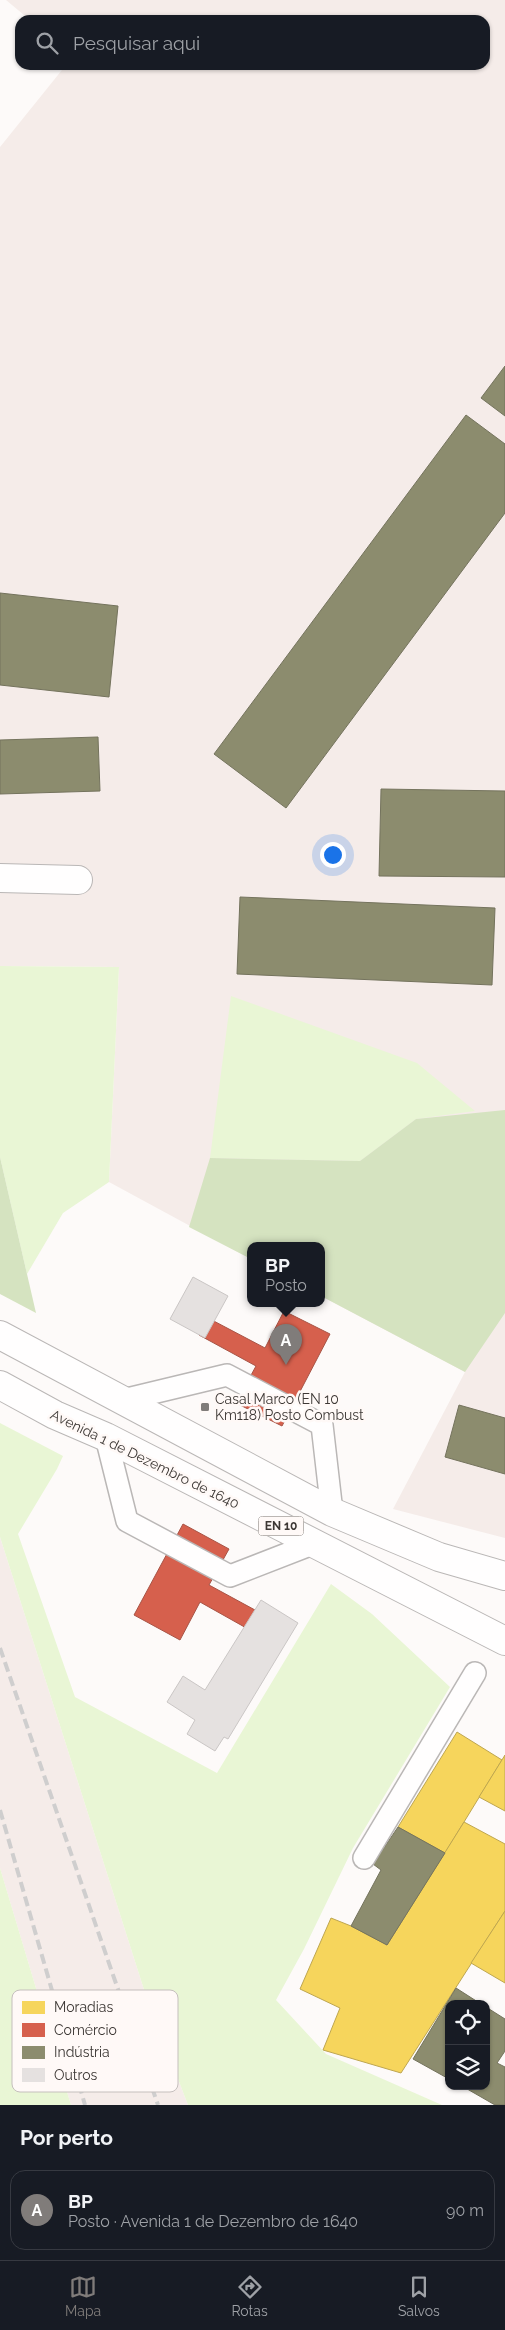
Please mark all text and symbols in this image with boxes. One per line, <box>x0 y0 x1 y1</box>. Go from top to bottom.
search box <box>15 15 490 70</box>
icon: search <box>33 29 61 57</box>
text: Pesquisar aqui <box>73 32 200 54</box>
your location <box>320 842 346 868</box>
popup <box>247 1242 325 1307</box>
text: BP <box>265 1254 290 1276</box>
text: Posto <box>265 1276 307 1295</box>
pin: A <box>270 1324 302 1365</box>
place label: Casal Marco (EN 10 Km118) Posto Combust <box>215 1391 364 1423</box>
marker: Casal Marco (EN 10 Km118) Posto Combust <box>199 1401 211 1413</box>
street label: Avenida 1 de Dezembro de 1640 <box>48 1406 242 1512</box>
road number: EN 10 <box>258 1516 304 1535</box>
legend <box>12 1990 178 2092</box>
text: Moradias <box>54 1999 113 2015</box>
map controls <box>445 2000 490 2090</box>
button: locate <box>445 2000 490 2045</box>
text: Comércio <box>54 2022 117 2038</box>
text: Indústria <box>54 2044 110 2060</box>
button: layers <box>445 2045 490 2090</box>
text: Outros <box>54 2067 98 2083</box>
text: Por perto <box>20 2125 113 2150</box>
text: BP <box>68 2190 93 2212</box>
text: A <box>32 2201 42 2220</box>
text: 90 m <box>446 2201 484 2220</box>
text: Posto · Avenida 1 de Dezembro de 1640 <box>68 2212 358 2231</box>
tab: Mapa <box>65 2273 101 2319</box>
tab: Rotas <box>231 2273 268 2319</box>
tab: Salvos <box>398 2273 440 2319</box>

